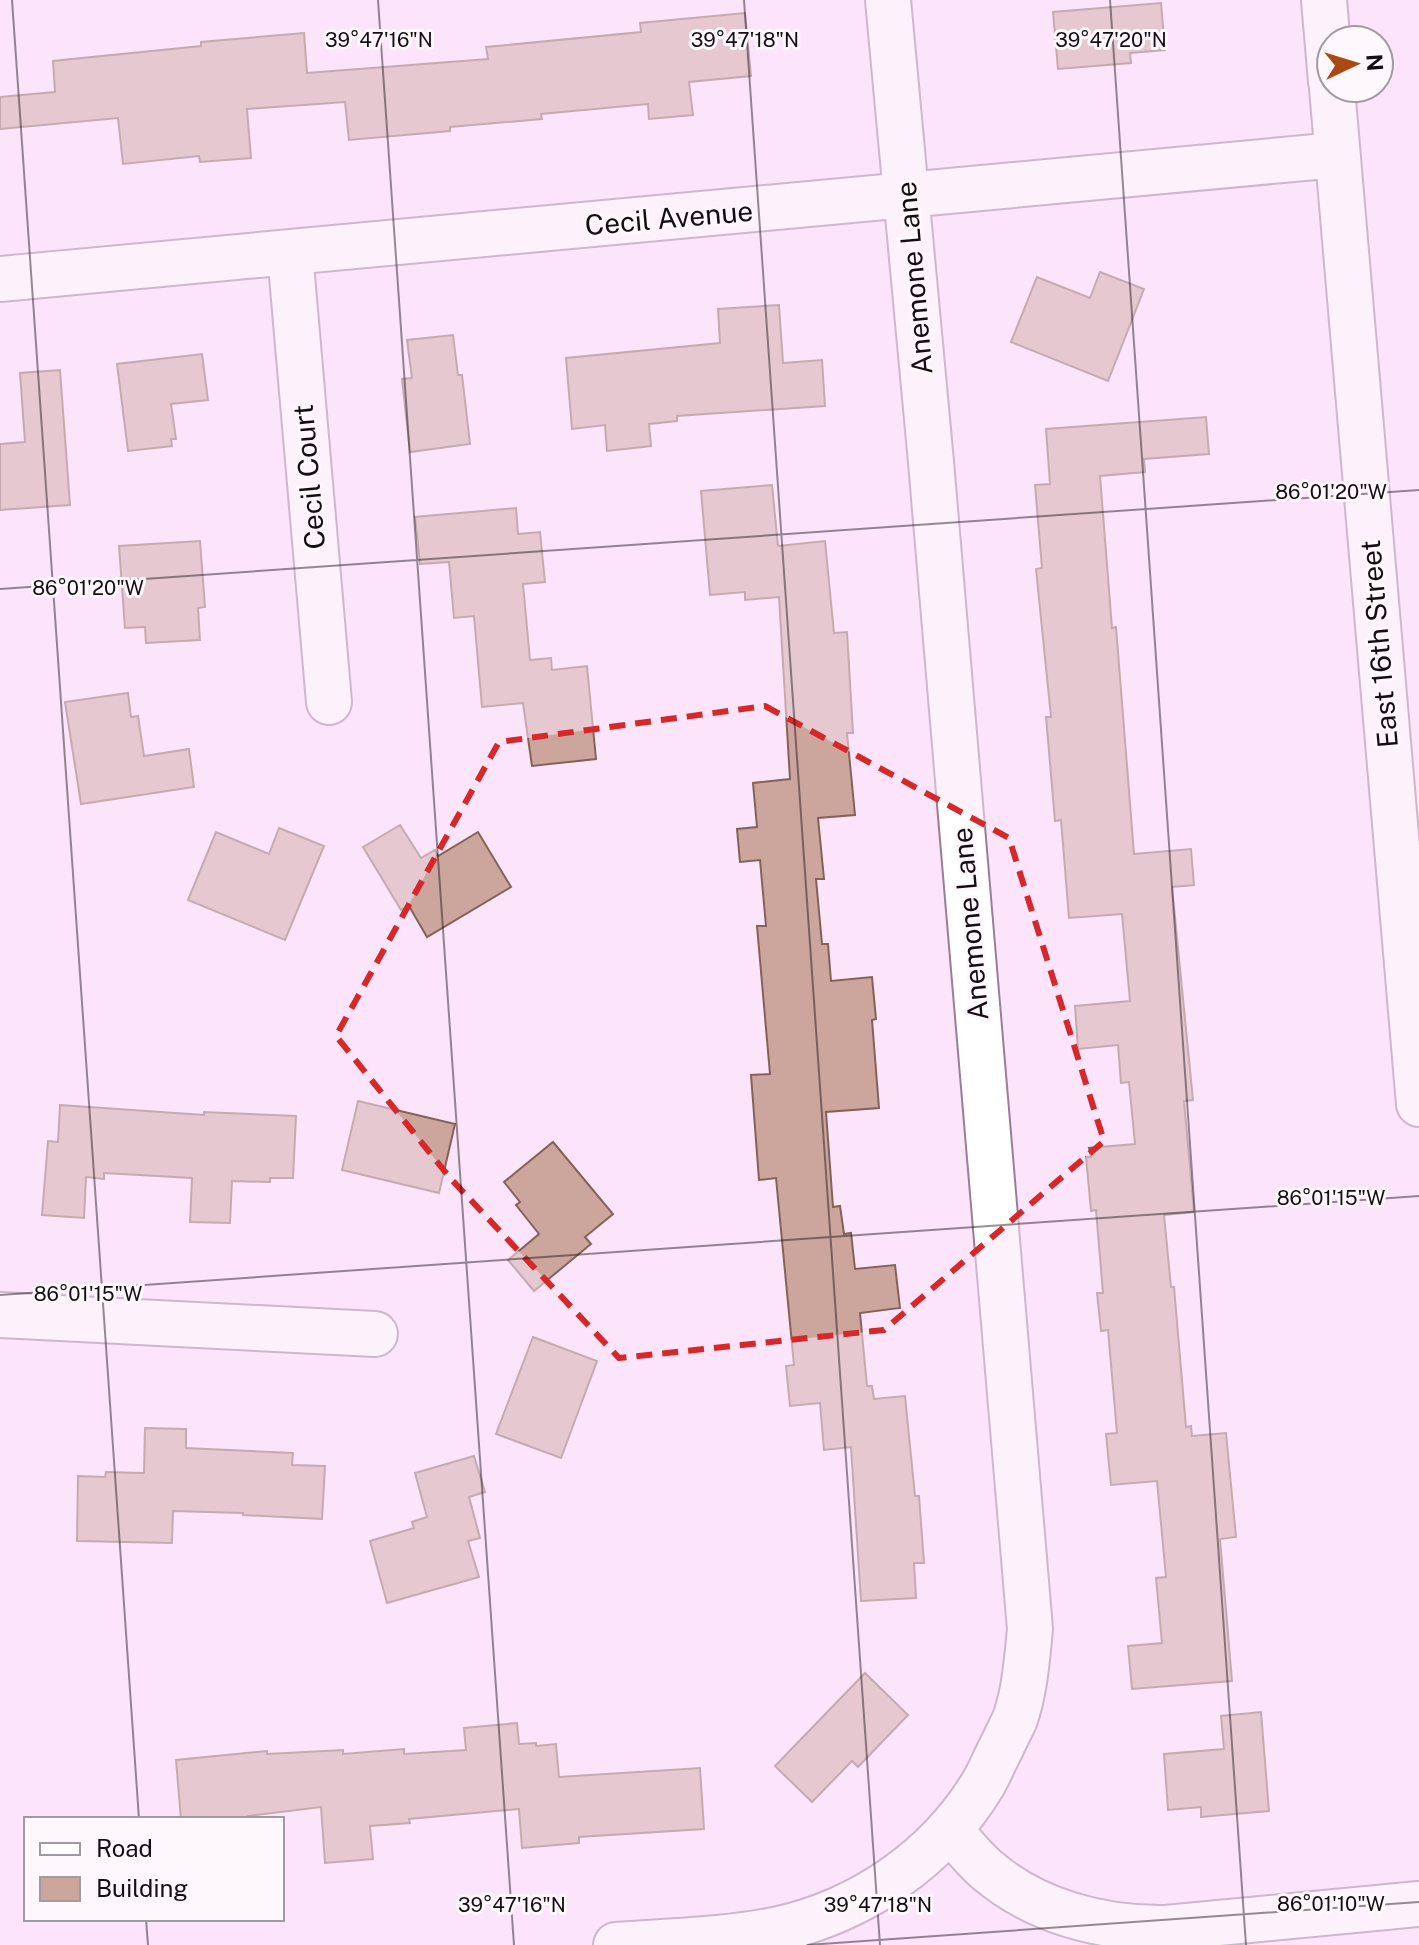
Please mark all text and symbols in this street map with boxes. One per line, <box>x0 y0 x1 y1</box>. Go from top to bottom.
north arrow <box>1315 24 1395 104</box>
text: 39°47'16"N <box>325 28 433 52</box>
text: 39°47'18"N <box>691 28 799 52</box>
text: 39°47'20"N <box>1055 28 1167 52</box>
text: N <box>1361 53 1389 72</box>
street label: Anemone Lane <box>889 180 938 376</box>
street label: Cecil Avenue <box>583 194 754 241</box>
street label: Cecil Court <box>286 403 331 551</box>
text: 86°01'20"W <box>1275 480 1387 504</box>
street label: East 16th Street <box>1353 539 1404 749</box>
text: 86°01'20"W <box>32 576 144 600</box>
street label: Anemone Lane <box>945 826 994 1022</box>
text: 86°01'15"W <box>1277 1186 1385 1210</box>
text: 86°01'15"W <box>34 1282 142 1306</box>
legend <box>24 1817 284 1921</box>
text: Road <box>96 1834 153 1862</box>
text: Building <box>96 1874 188 1902</box>
text: 86°01'10"W <box>1277 1892 1385 1916</box>
text: 39°47'16"N <box>458 1893 566 1917</box>
text: 39°47'18"N <box>824 1893 932 1917</box>

